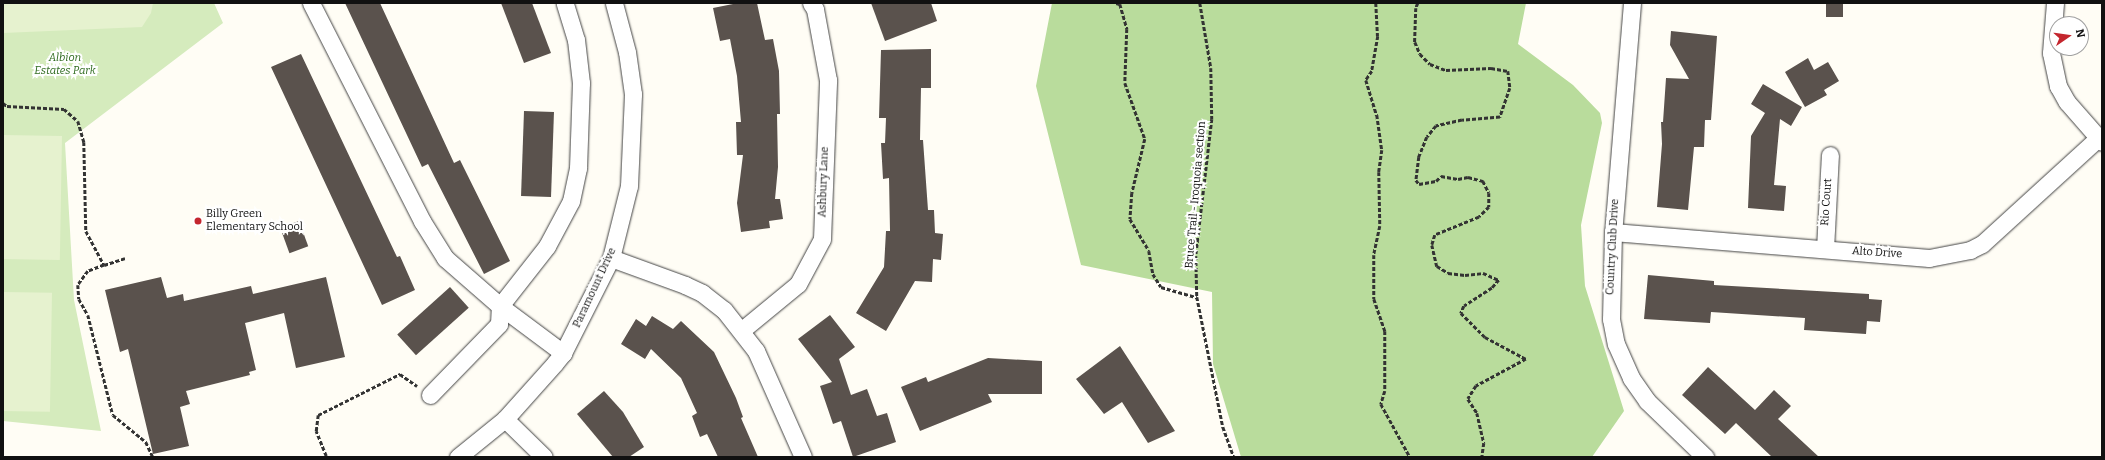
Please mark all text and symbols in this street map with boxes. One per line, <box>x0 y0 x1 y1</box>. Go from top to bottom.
north arrow <box>2049 16 2089 56</box>
text: N <box>2073 28 2087 39</box>
park label: Albion Estates Park <box>34 52 96 78</box>
street label: Bruce Trail - Iroquoia section <box>1183 121 1209 269</box>
street label: Ashbury Lane <box>816 146 832 218</box>
street label: Rio Court <box>1819 178 1835 226</box>
street label: Country Club Drive <box>1604 199 1622 295</box>
place label: Billy Green Elementary School <box>206 208 303 234</box>
marker: Billy Green Elementary School <box>193 216 203 226</box>
street label: Alto Drive <box>1851 245 1903 261</box>
street label: Paramount Drive <box>571 246 619 330</box>

